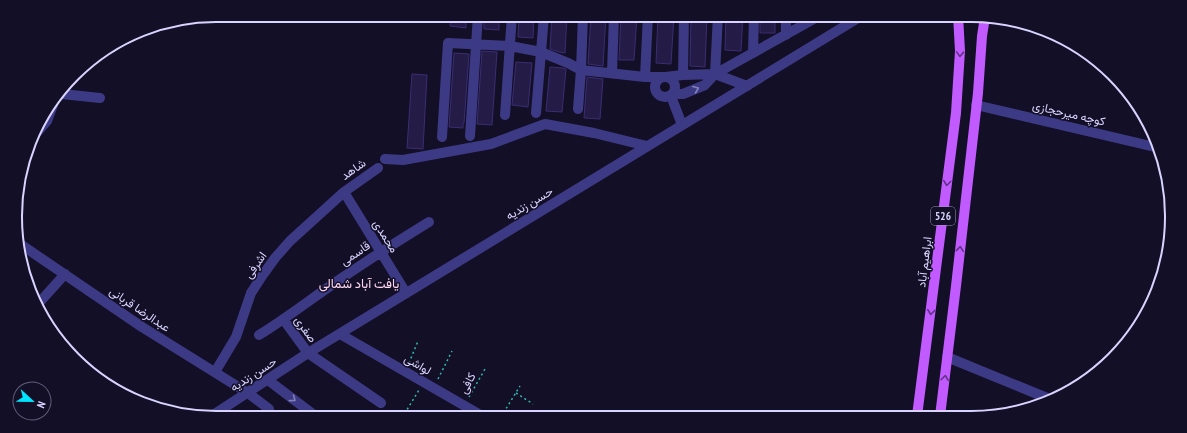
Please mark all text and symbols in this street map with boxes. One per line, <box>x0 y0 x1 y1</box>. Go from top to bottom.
one-way arrow <box>955 51 964 57</box>
one-way arrow <box>693 85 700 93</box>
street label: کوچه میرحجازی <box>1031 97 1107 130</box>
street label: شاهد <box>338 155 368 183</box>
one-way arrow <box>943 180 952 186</box>
street label: حسن زندیه <box>503 183 556 224</box>
road number: 526 <box>931 207 955 225</box>
street label: محمدی <box>369 217 402 256</box>
street label: ابراهیم آباد <box>913 236 936 288</box>
street label: قاسمی <box>337 238 373 269</box>
one-way arrow <box>955 246 964 252</box>
street label: اشرفی <box>240 249 270 282</box>
district label: یافت آباد شمالی <box>319 275 399 292</box>
street label: عبدالرضا قربانی <box>106 283 173 336</box>
one-way arrow <box>926 309 935 315</box>
street label: صفری <box>291 313 320 346</box>
street label: لواشی <box>401 350 434 379</box>
street label: حسن زندیه <box>227 353 280 395</box>
street label: کافی <box>455 370 480 397</box>
one-way arrow <box>940 375 949 381</box>
north arrow <box>12 381 52 421</box>
one-way arrow <box>289 394 296 402</box>
text: N <box>34 399 49 410</box>

